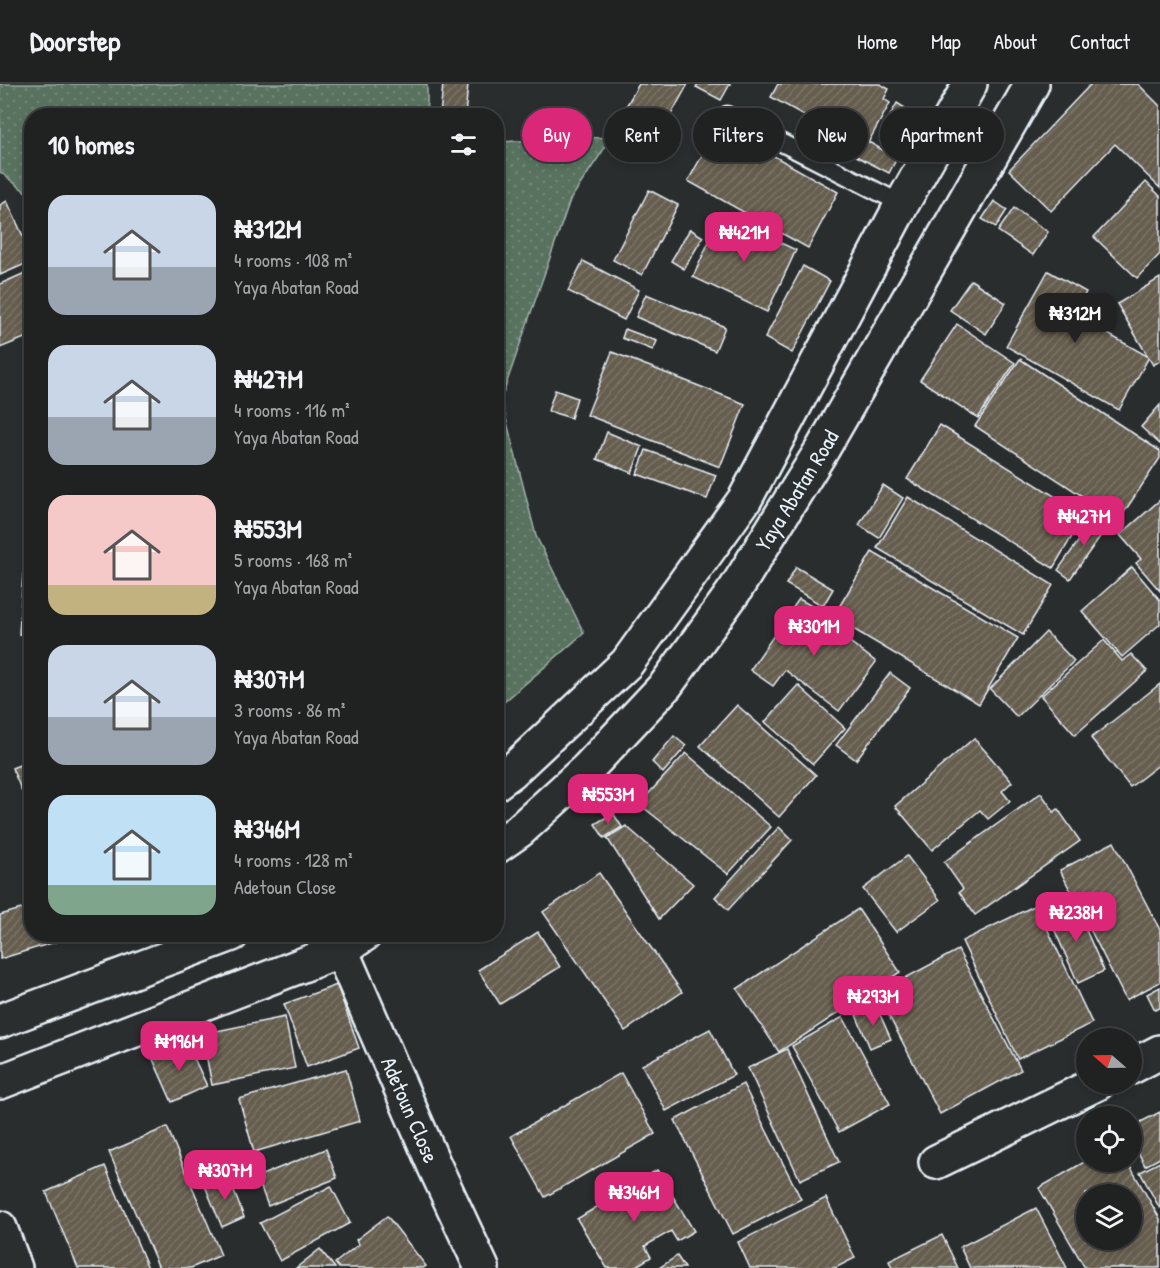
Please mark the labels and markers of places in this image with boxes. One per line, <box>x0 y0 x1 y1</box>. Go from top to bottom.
pin: ₦421M <box>702 212 786 263</box>
pin: ₦312M <box>1033 293 1117 344</box>
pin: ₦427M <box>1042 496 1126 547</box>
pin: ₦301M <box>772 606 856 657</box>
pin: ₦553M <box>566 774 650 825</box>
pin: ₦238M <box>1034 892 1118 943</box>
pin: ₦293M <box>831 976 915 1027</box>
pin: ₦196M <box>137 1021 221 1072</box>
pin: ₦307M <box>183 1150 267 1201</box>
pin: ₦346M <box>592 1172 676 1223</box>

